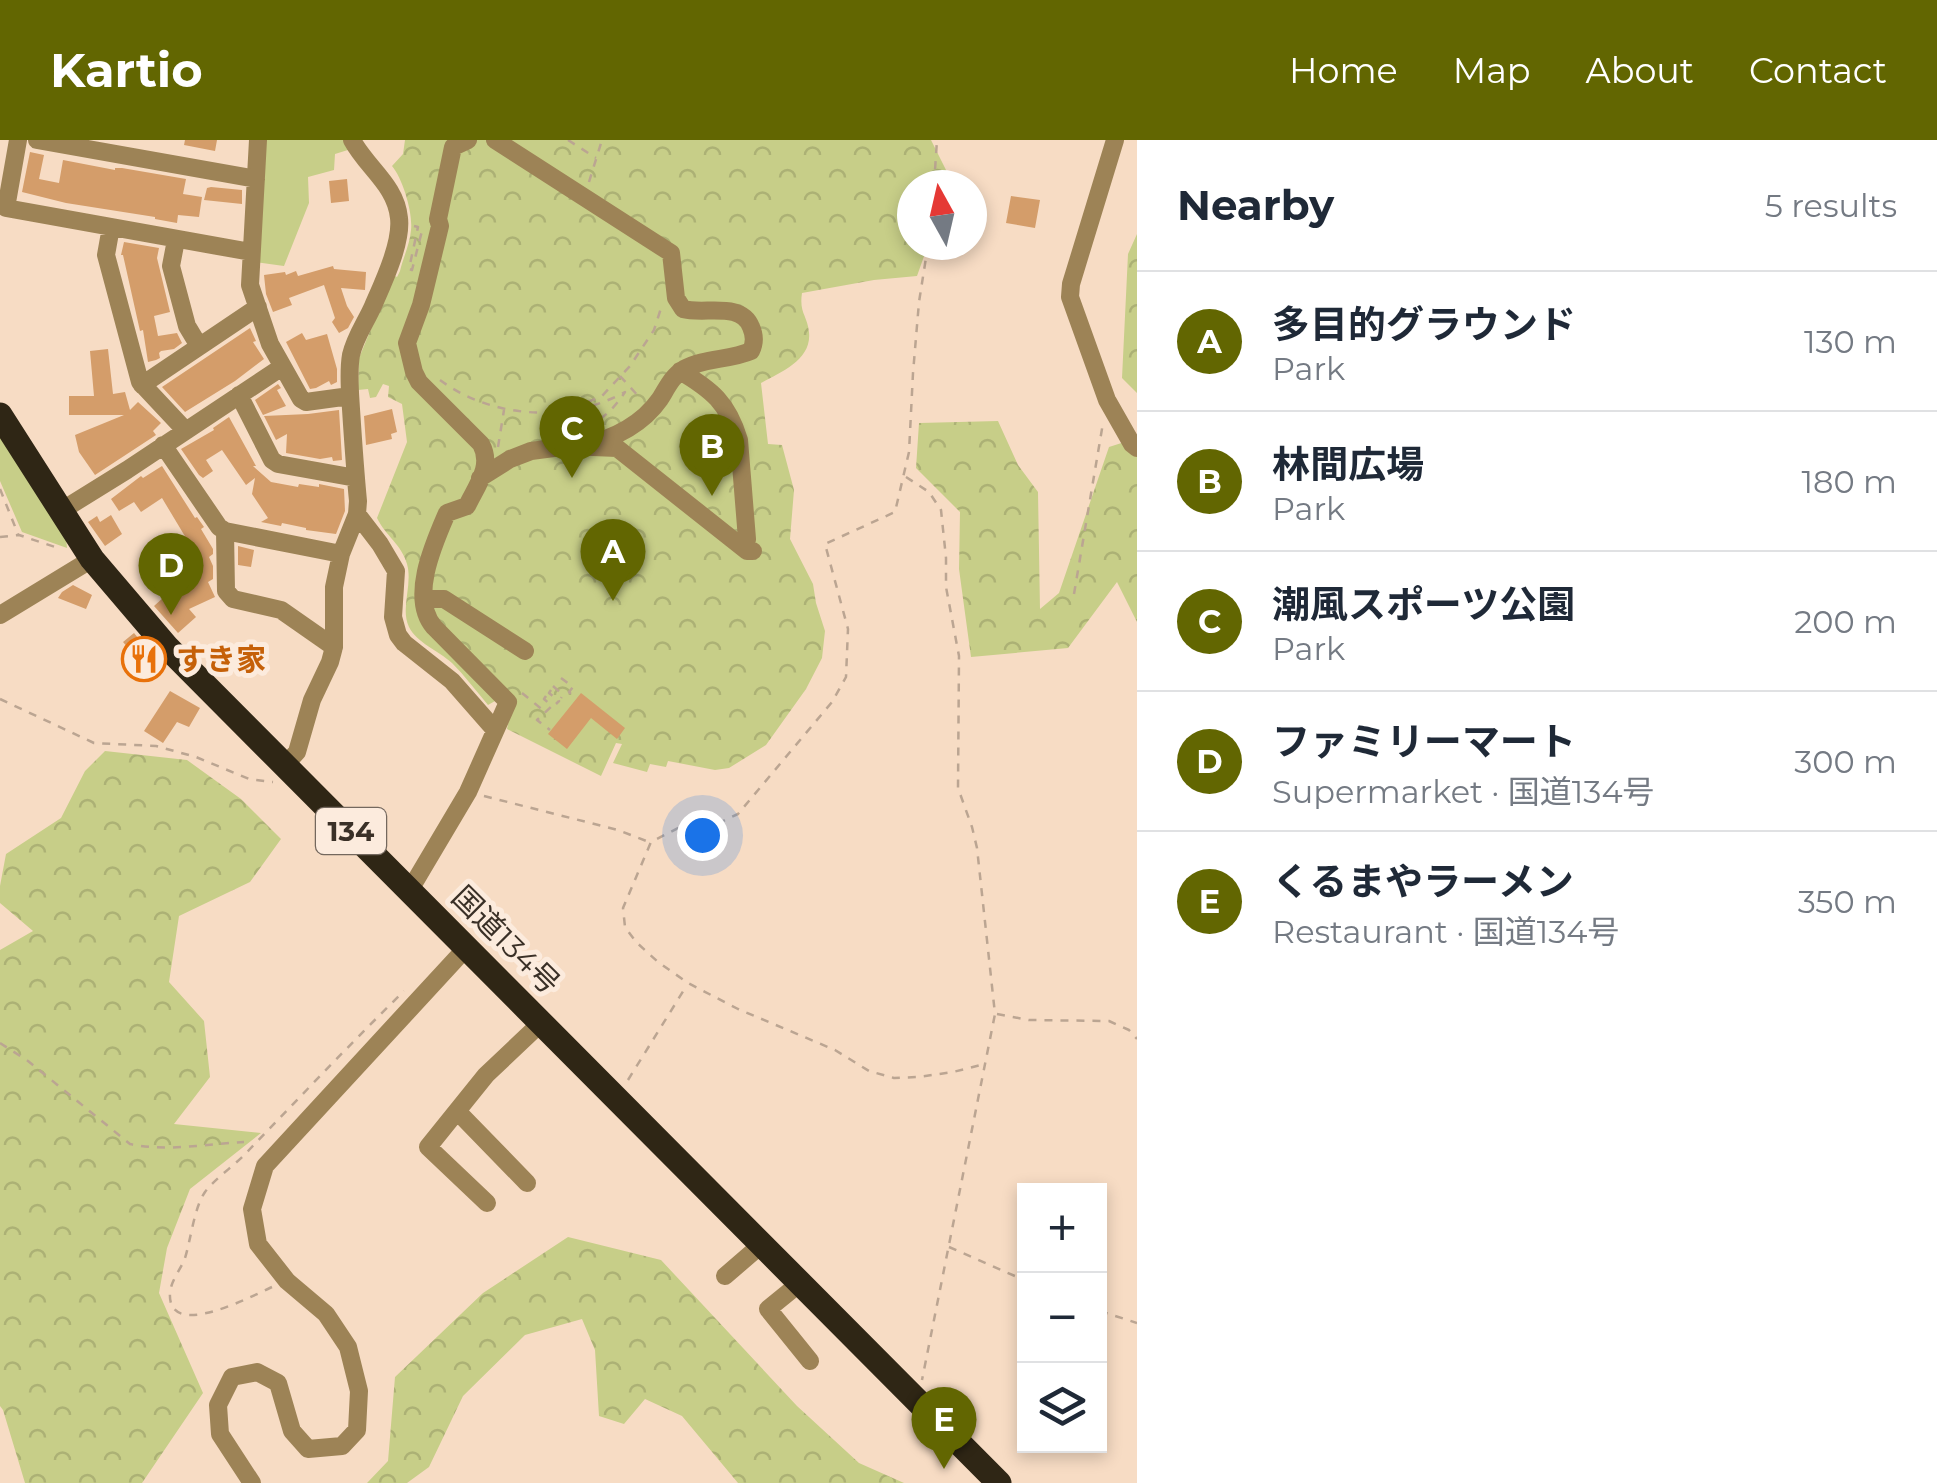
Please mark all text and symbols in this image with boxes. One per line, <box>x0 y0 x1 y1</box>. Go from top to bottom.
text: Kartio <box>50 41 203 99</box>
text: Home <box>1289 49 1398 92</box>
text: Map <box>1453 49 1531 92</box>
text: About <box>1586 49 1694 92</box>
text: Contact <box>1749 49 1887 92</box>
north arrow <box>897 170 987 260</box>
text: Nearby <box>1177 179 1334 231</box>
text: 5 results <box>1765 186 1897 225</box>
text: 多目的グラウンド <box>1272 301 1576 348</box>
text: A <box>1197 322 1222 361</box>
text: 130 m <box>1804 322 1897 361</box>
text: Park <box>1272 349 1345 388</box>
pin: C <box>540 395 604 478</box>
pin: B <box>680 414 744 496</box>
text: 林間広場 <box>1272 441 1424 488</box>
text: B <box>1197 462 1222 501</box>
text: 180 m <box>1802 462 1897 501</box>
text: Park <box>1272 489 1345 528</box>
pin: A <box>580 518 646 601</box>
pin: D <box>138 532 204 615</box>
text: 潮風スポーツ公園 <box>1272 581 1575 628</box>
text: C <box>1198 602 1221 641</box>
text: 200 m <box>1794 602 1897 641</box>
text: Park <box>1272 629 1345 668</box>
restaurant icon: すき家 <box>121 636 167 682</box>
place label: すき家 <box>176 641 266 678</box>
text: ファミリーマート <box>1272 718 1576 765</box>
text: D <box>1196 742 1223 781</box>
text: 300 m <box>1794 742 1897 781</box>
text: Supermarket · 国道134号 <box>1272 772 1655 811</box>
road number: 134 <box>316 808 386 854</box>
your location <box>677 810 728 861</box>
text: くるまやラーメン <box>1272 858 1574 905</box>
street label: 国道134号 <box>444 878 568 1002</box>
text: E <box>1199 882 1220 921</box>
text: 350 m <box>1798 882 1897 921</box>
text: Restaurant · 国道134号 <box>1272 912 1619 951</box>
map controls <box>1017 1183 1107 1453</box>
button: + <box>1017 1183 1107 1273</box>
button: − <box>1017 1273 1107 1363</box>
button: layers <box>1017 1363 1107 1453</box>
pin: E <box>912 1386 976 1469</box>

